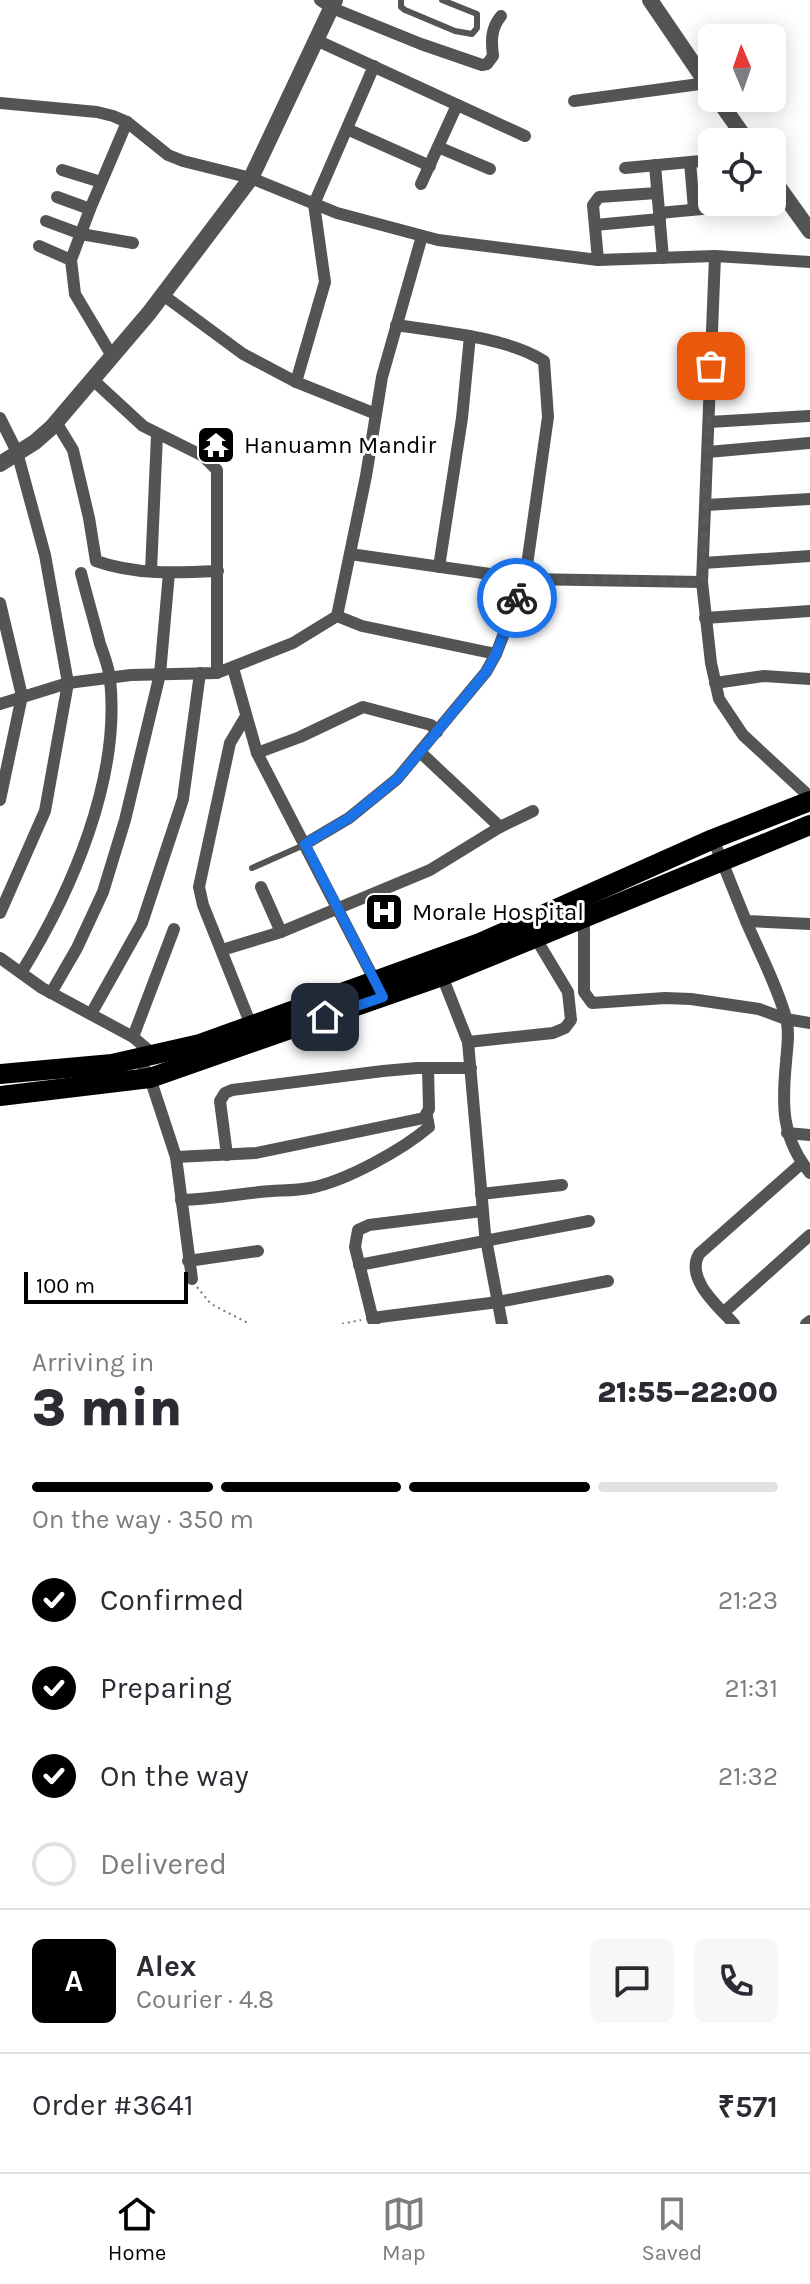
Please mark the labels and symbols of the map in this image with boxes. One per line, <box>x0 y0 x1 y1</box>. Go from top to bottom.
north arrow <box>698 24 786 112</box>
pin <box>677 332 745 400</box>
temple icon: Hanuamn Mandir <box>195 424 237 466</box>
place label: Hanuamn Mandir <box>244 431 437 459</box>
courier <box>477 558 557 638</box>
hospital icon: Morale Hospital <box>363 891 405 933</box>
place label: Morale Hospital <box>412 898 584 926</box>
pin <box>291 983 359 1051</box>
scale bar <box>24 1268 188 1304</box>

